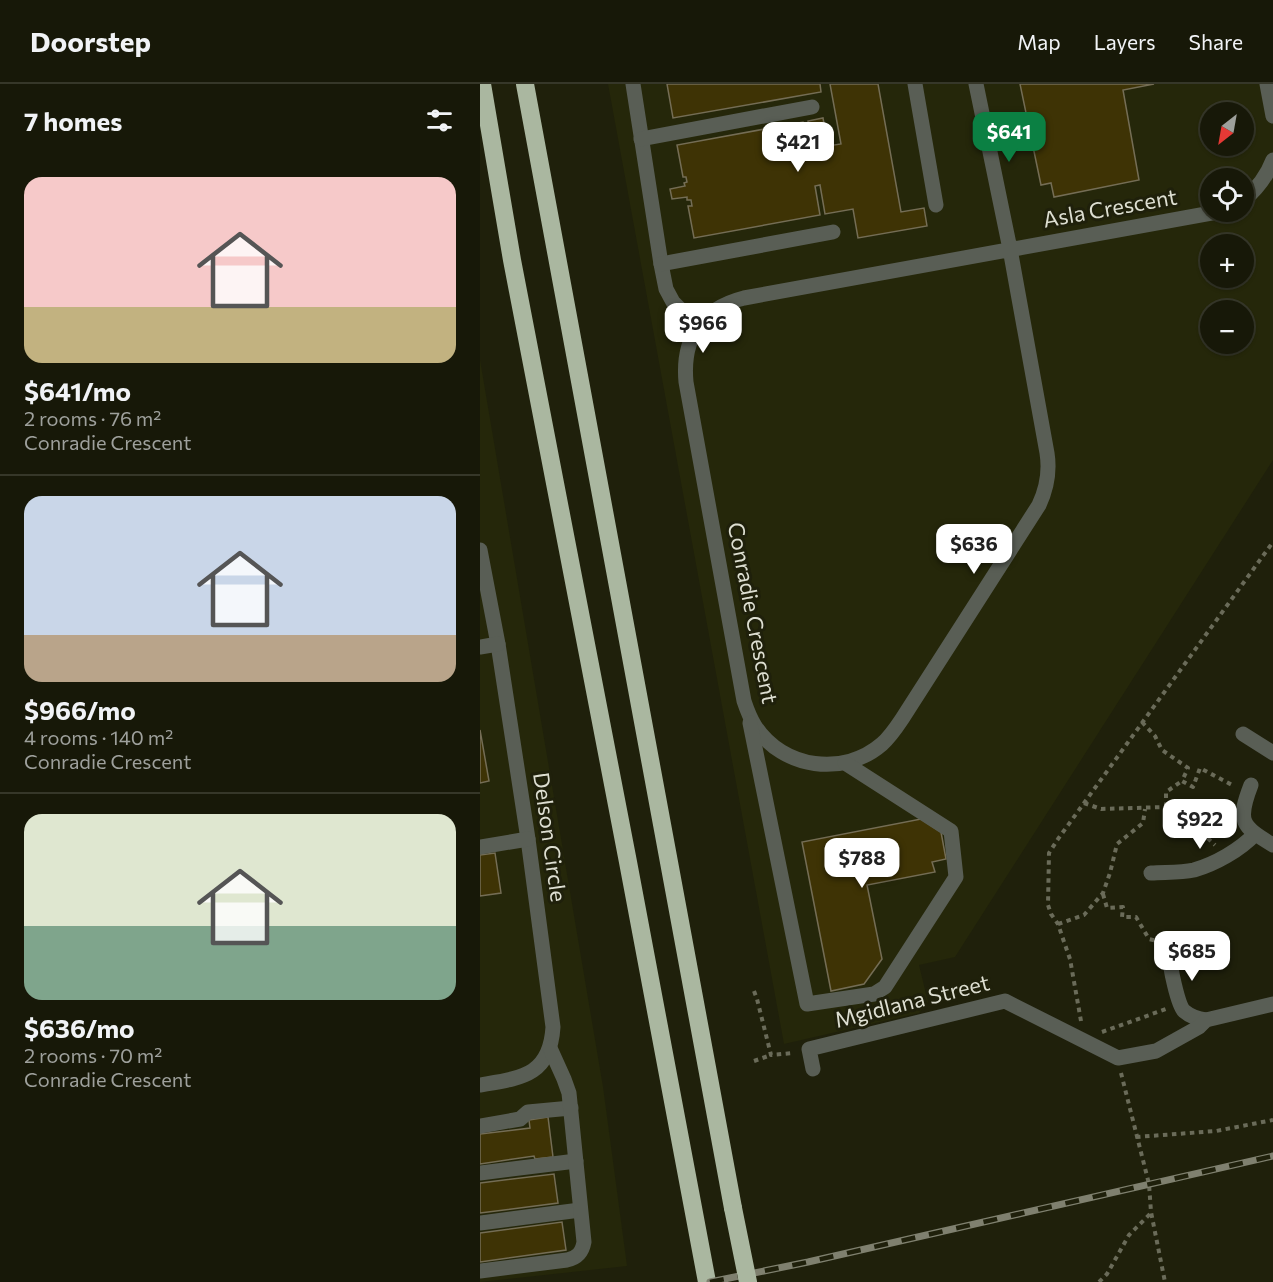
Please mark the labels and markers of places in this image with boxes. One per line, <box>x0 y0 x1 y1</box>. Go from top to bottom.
pin: $641 <box>973 112 1045 163</box>
pin: $421 <box>762 122 834 173</box>
pin: $966 <box>667 303 739 354</box>
pin: $636 <box>938 524 1010 575</box>
pin: $922 <box>1164 799 1236 850</box>
pin: $788 <box>826 838 898 889</box>
pin: $685 <box>1156 931 1228 982</box>

